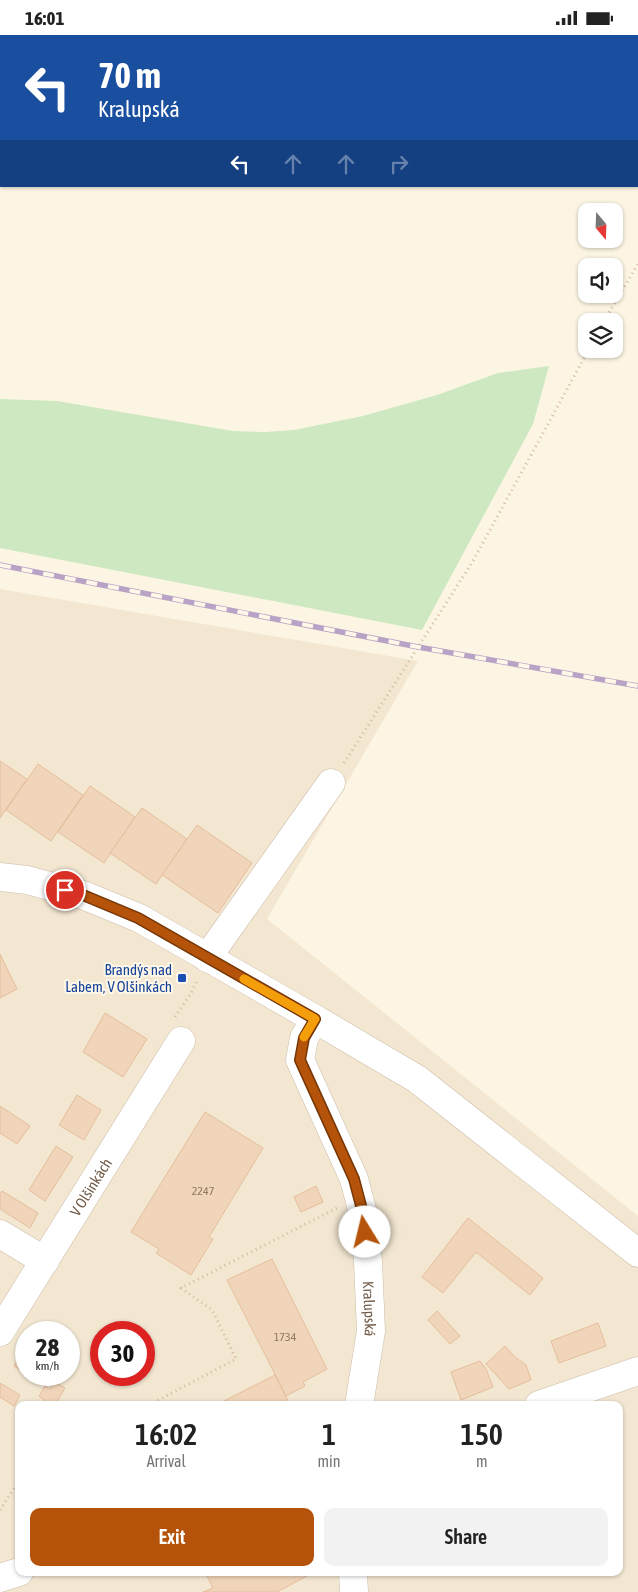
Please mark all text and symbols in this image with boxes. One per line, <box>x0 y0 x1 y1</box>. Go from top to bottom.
text: 16:01 <box>25 7 64 29</box>
icon: left <box>15 55 80 120</box>
text: 70 m <box>98 55 161 95</box>
text: Kralupská <box>98 96 180 122</box>
icon: left <box>226 150 254 178</box>
icon: ahead <box>279 150 307 178</box>
icon: ahead <box>332 150 360 178</box>
icon: right <box>385 150 413 178</box>
north arrow <box>578 203 622 247</box>
map controls <box>578 203 623 358</box>
button: sound <box>578 258 623 303</box>
button: layers <box>578 313 623 358</box>
pin <box>44 869 86 911</box>
icon: arrive <box>51 876 79 904</box>
place label: Brandýs nad Labem, V Olšinkách <box>65 961 172 995</box>
marker: Brandýs nad Labem, V Olšinkách <box>176 972 188 984</box>
street label: V Olšinkách <box>66 1155 115 1219</box>
house number: 2247 <box>192 1184 215 1198</box>
position arrow <box>338 1205 390 1257</box>
street label: Kralupská <box>360 1281 380 1338</box>
speed limit sign: 30 <box>90 1321 155 1386</box>
house number: 1734 <box>274 1330 297 1344</box>
text: 28 <box>36 1333 59 1361</box>
text: km/h <box>36 1359 59 1373</box>
text: 16:02 <box>135 1417 197 1451</box>
text: 1 <box>322 1417 336 1451</box>
text: 150 <box>461 1417 503 1451</box>
text: Arrival <box>147 1452 186 1470</box>
text: min <box>318 1452 341 1470</box>
text: m <box>476 1452 488 1470</box>
button: Exit <box>30 1508 314 1566</box>
button: Share <box>324 1508 608 1566</box>

